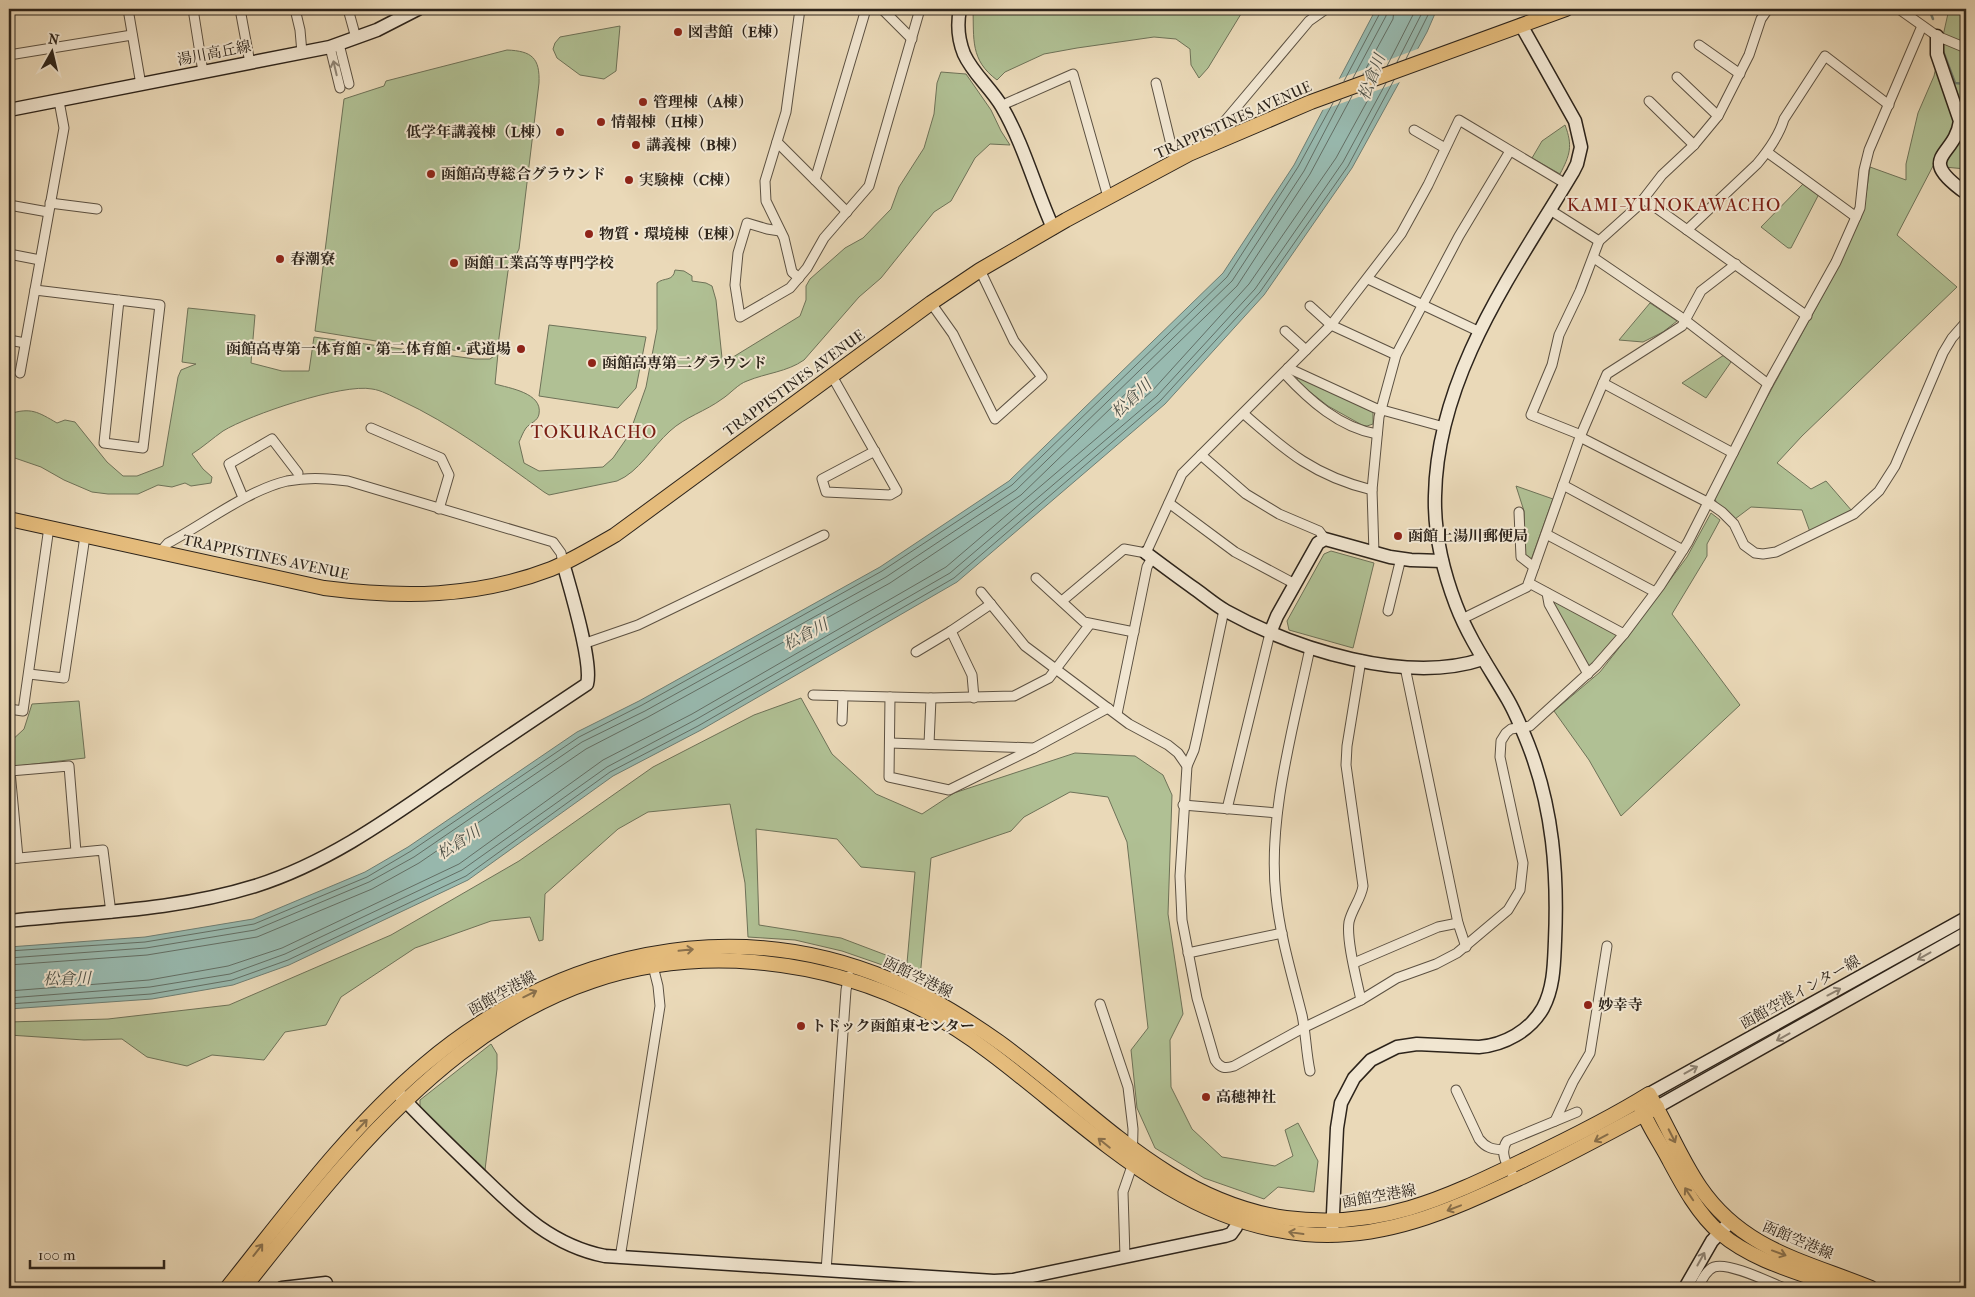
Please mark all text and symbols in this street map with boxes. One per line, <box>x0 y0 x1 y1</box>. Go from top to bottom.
place label: 図書館（E棟） <box>688 23 787 41</box>
marker: 図書館（E棟） <box>672 26 684 38</box>
north arrow <box>28 28 78 78</box>
text: N <box>47 30 61 49</box>
street label: 湯川高丘線 <box>175 37 253 69</box>
water label: 松倉川 <box>1354 50 1390 103</box>
one-way arrow <box>330 60 339 76</box>
street label: TRAPPISTINES AVENUE <box>1152 77 1314 163</box>
place label: 管理棟（A棟） <box>653 93 753 111</box>
marker: 管理棟（A棟） <box>637 96 649 108</box>
place label: 情報棟（H棟） <box>611 113 713 131</box>
marker: 情報棟（H棟） <box>595 116 607 128</box>
place label: 低学年講義棟（L棟） <box>406 123 550 141</box>
marker: 低学年講義棟（L棟） <box>554 126 566 138</box>
place label: 講義棟（B棟） <box>646 136 746 154</box>
marker: 講義棟（B棟） <box>630 139 642 151</box>
place label: 函館高専総合グラウンド <box>441 165 606 183</box>
marker: 函館高専総合グラウンド <box>425 168 437 180</box>
place label: 実験棟（C棟） <box>639 171 739 189</box>
marker: 実験棟（C棟） <box>623 174 635 186</box>
district label: KAMI-YUNOKAWACHO <box>1567 195 1781 216</box>
place label: 物質・環境棟（E棟） <box>599 225 743 243</box>
marker: 物質・環境棟（E棟） <box>583 228 595 240</box>
place label: 春潮寮 <box>290 250 335 268</box>
marker: 春潮寮 <box>274 253 286 265</box>
place label: 函館工業高等専門学校 <box>464 254 614 272</box>
marker: 函館工業高等専門学校 <box>448 257 460 269</box>
street label: TRAPPISTINES AVENUE <box>720 326 868 440</box>
place label: 函館高専第一体育館・第二体育館・武道場 <box>226 340 511 358</box>
marker: 函館高専第一体育館・第二体育館・武道場 <box>515 343 527 355</box>
place label: 函館高専第二グラウンド <box>602 354 767 372</box>
marker: 函館高専第二グラウンド <box>586 357 598 369</box>
water label: 松倉川 <box>1107 374 1157 422</box>
district label: TOKURACHO <box>531 422 657 443</box>
place label: 函館上湯川郵便局 <box>1408 527 1528 545</box>
marker: 函館上湯川郵便局 <box>1392 530 1404 542</box>
street label: TRAPPISTINES AVENUE <box>181 531 351 583</box>
water label: 松倉川 <box>780 614 833 654</box>
water label: 松倉川 <box>433 820 485 863</box>
one-way arrow <box>677 945 693 955</box>
street label: 函館空港線 <box>880 952 956 1002</box>
street label: 函館空港インター線 <box>1737 952 1863 1032</box>
one-way arrow <box>1917 952 1931 962</box>
street label: 函館空港線 <box>465 967 539 1019</box>
water label: 松倉川 <box>43 969 93 988</box>
one-way arrow <box>1826 986 1840 996</box>
one-way arrow <box>523 989 538 999</box>
place label: 妙幸寺 <box>1598 996 1643 1014</box>
marker: 妙幸寺 <box>1582 999 1594 1011</box>
place label: トドック函館東センター <box>811 1017 975 1035</box>
marker: トドック函館東センター <box>795 1020 807 1032</box>
one-way arrow <box>1775 1032 1790 1042</box>
one-way arrow <box>1683 1065 1698 1074</box>
place label: 高穂神社 <box>1216 1088 1276 1106</box>
marker: 高穂神社 <box>1200 1091 1212 1103</box>
one-way arrow <box>356 1119 368 1132</box>
one-way arrow <box>1668 1128 1677 1143</box>
one-way arrow <box>1594 1133 1608 1143</box>
one-way arrow <box>1097 1138 1110 1149</box>
street label: 函館空港線 <box>1340 1181 1418 1211</box>
one-way arrow <box>1684 1188 1694 1202</box>
one-way arrow <box>1447 1204 1463 1213</box>
street label: 函館空港線 <box>1760 1217 1836 1263</box>
one-way arrow <box>1288 1228 1304 1238</box>
scale bar <box>30 1237 164 1269</box>
one-way arrow <box>252 1244 263 1257</box>
text: 100 m <box>38 1246 76 1264</box>
one-way arrow <box>1771 1249 1786 1258</box>
one-way arrow <box>1696 1252 1706 1267</box>

